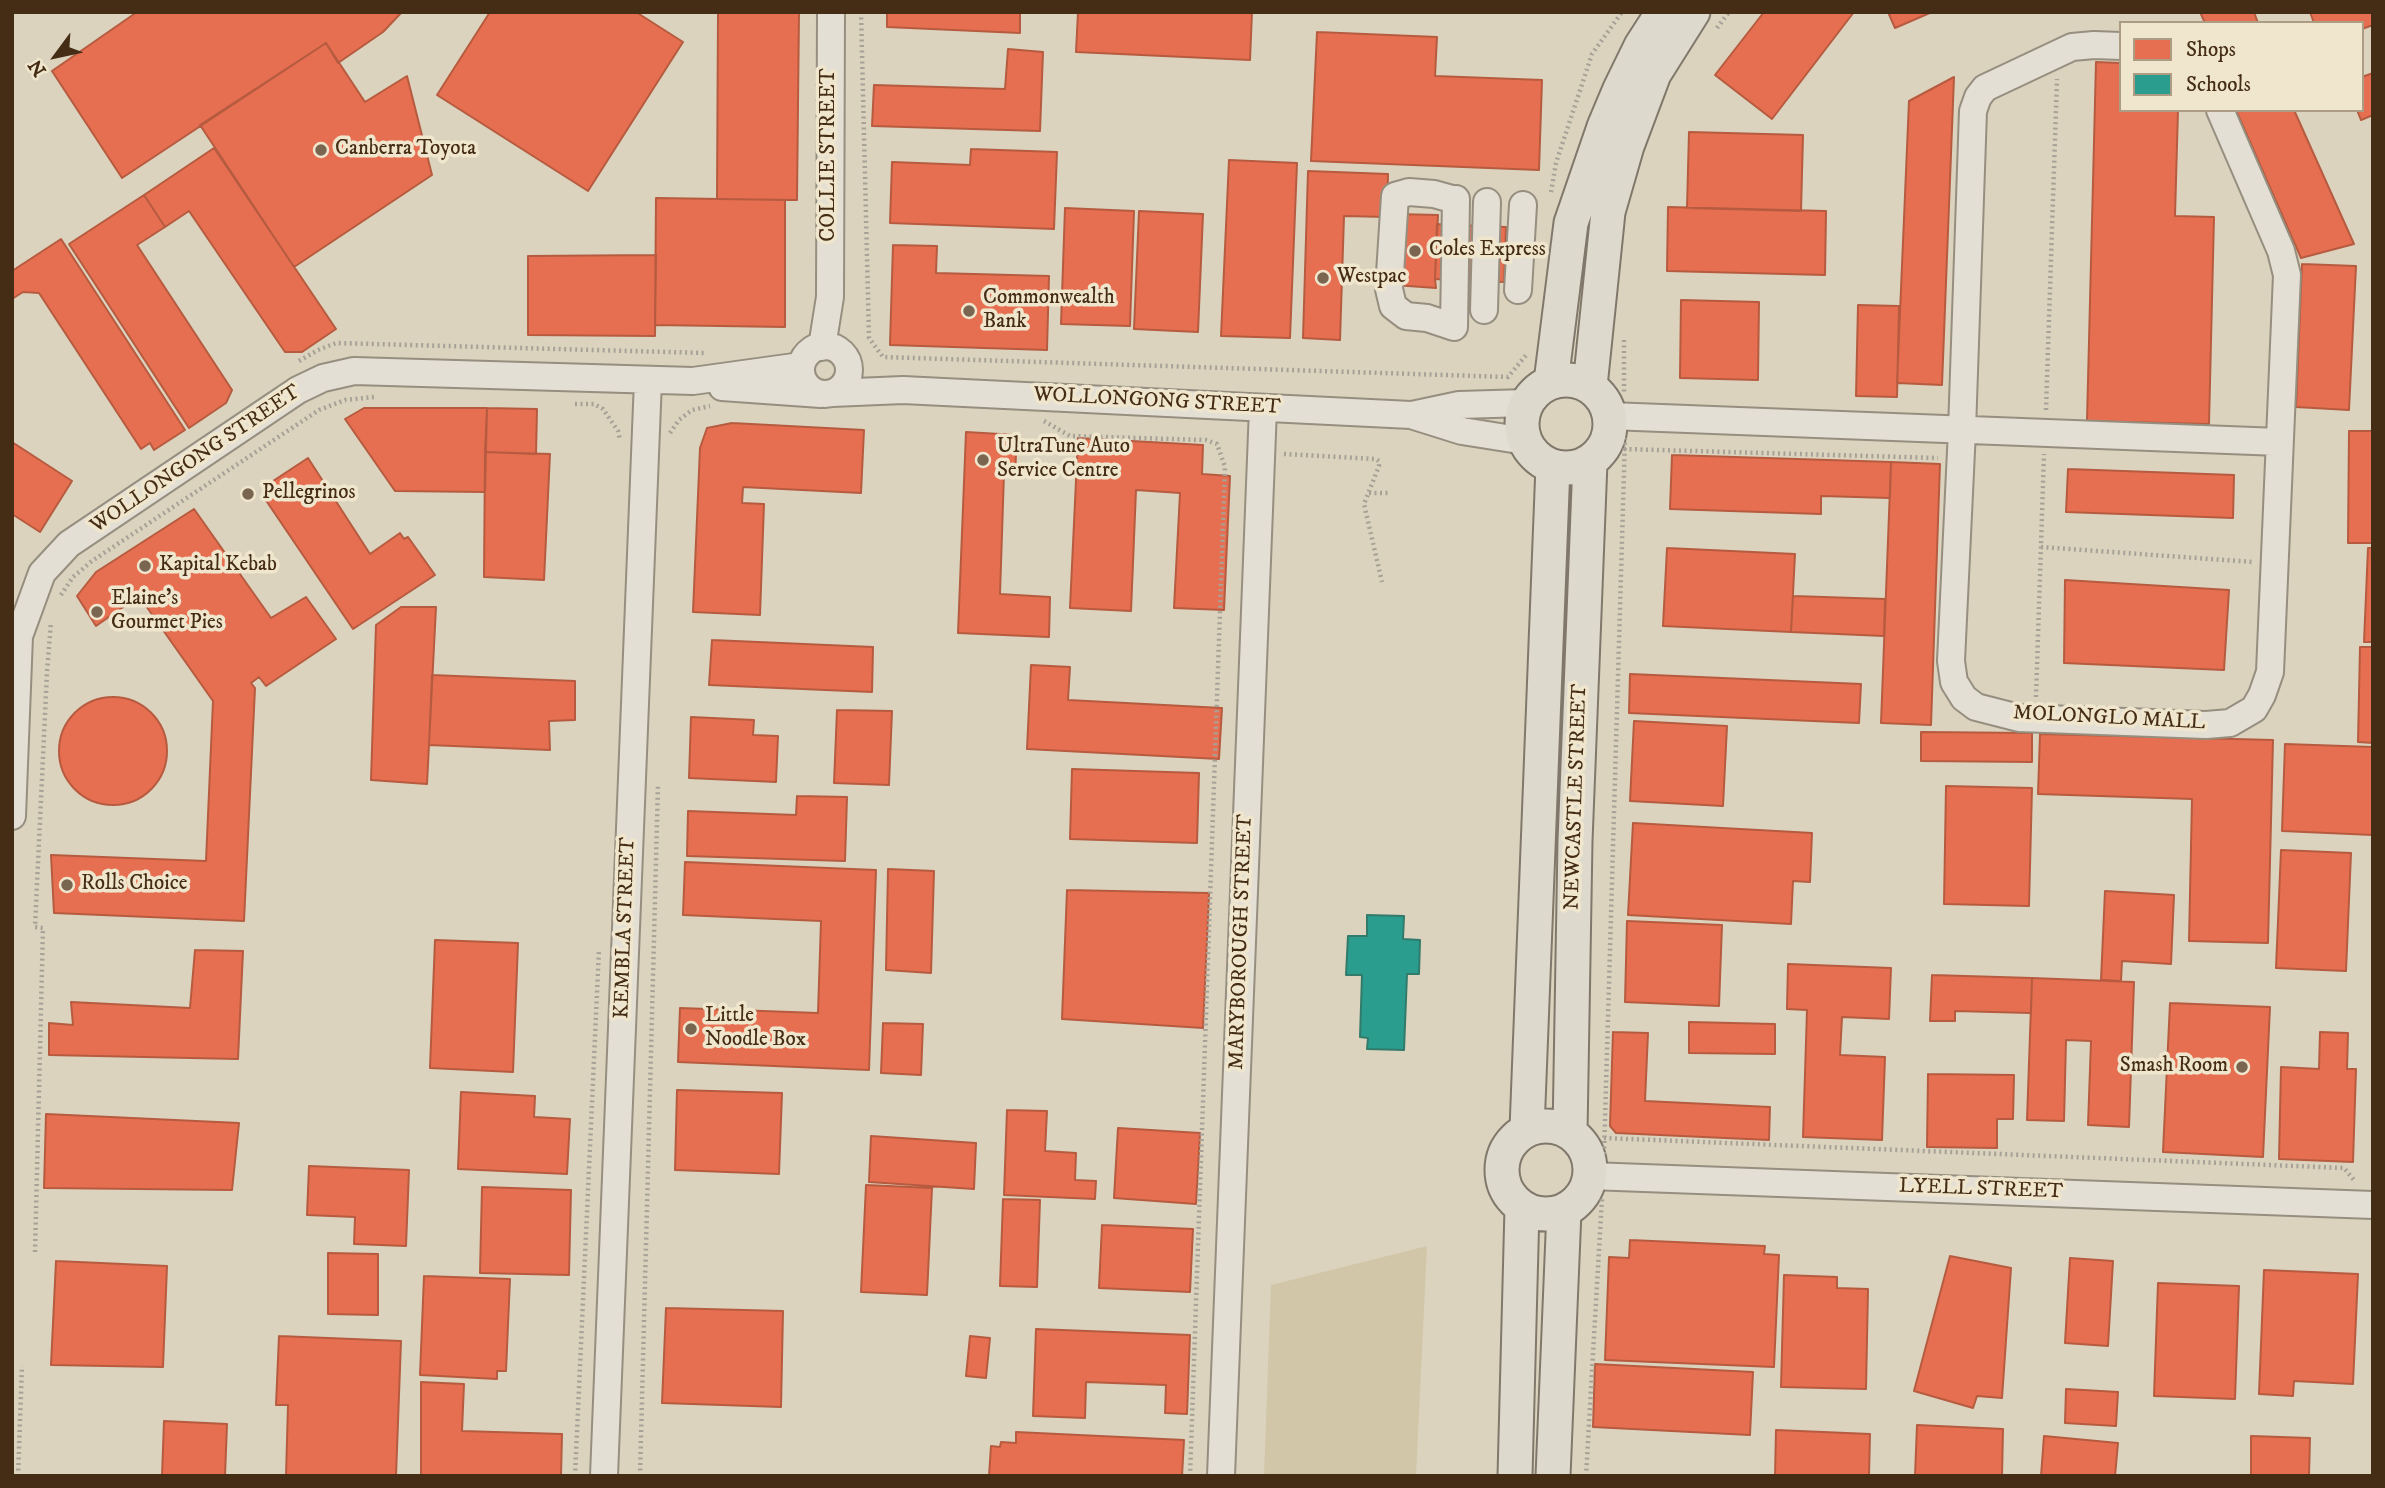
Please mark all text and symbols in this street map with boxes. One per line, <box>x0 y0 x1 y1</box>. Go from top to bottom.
north arrow <box>21 21 91 91</box>
legend <box>2119 21 2364 112</box>
text: Shops <box>2186 37 2236 63</box>
text: N <box>24 55 52 81</box>
street label: COLLIE STREET <box>817 68 843 242</box>
text: Schools <box>2186 72 2251 98</box>
place label: Canberra Toyota <box>335 137 476 163</box>
marker: Canberra Toyota <box>313 142 329 158</box>
place label: Coles Express <box>1429 238 1546 264</box>
marker: Coles Express <box>1407 243 1423 259</box>
place label: Westpac <box>1337 265 1406 291</box>
marker: Westpac <box>1315 270 1331 286</box>
place label: Commonwealth Bank <box>983 286 1115 336</box>
marker: Commonwealth Bank <box>961 303 977 319</box>
street label: WOLLONGONG STREET <box>86 380 306 540</box>
street label: WOLLONGONG STREET <box>1033 383 1281 421</box>
place label: UltraTune Auto Service Centre <box>997 435 1130 485</box>
marker: UltraTune Auto Service Centre <box>975 452 991 468</box>
place label: Pellegrinos <box>262 481 355 507</box>
marker: Pellegrinos <box>240 486 256 502</box>
place label: Kapital Kebab <box>159 553 277 579</box>
marker: Kapital Kebab <box>137 558 153 574</box>
place label: Elaine's Gourmet Pies <box>111 587 223 637</box>
marker: Elaine's Gourmet Pies <box>89 604 105 620</box>
street label: NEWCASTLE STREET <box>1560 683 1594 911</box>
street label: MOLONGLO MALL <box>2012 701 2206 737</box>
street label: MARYBOROUGH STREET <box>1225 814 1259 1070</box>
street label: KEMBLA STREET <box>610 837 642 1019</box>
place label: Rolls Choice <box>81 872 187 898</box>
marker: Rolls Choice <box>59 877 75 893</box>
place label: Little Noodle Box <box>705 1004 806 1054</box>
marker: Little Noodle Box <box>683 1021 699 1037</box>
place label: Smash Room <box>2120 1054 2228 1080</box>
marker: Smash Room <box>2234 1059 2250 1075</box>
street label: LYELL STREET <box>1898 1175 2064 1205</box>

